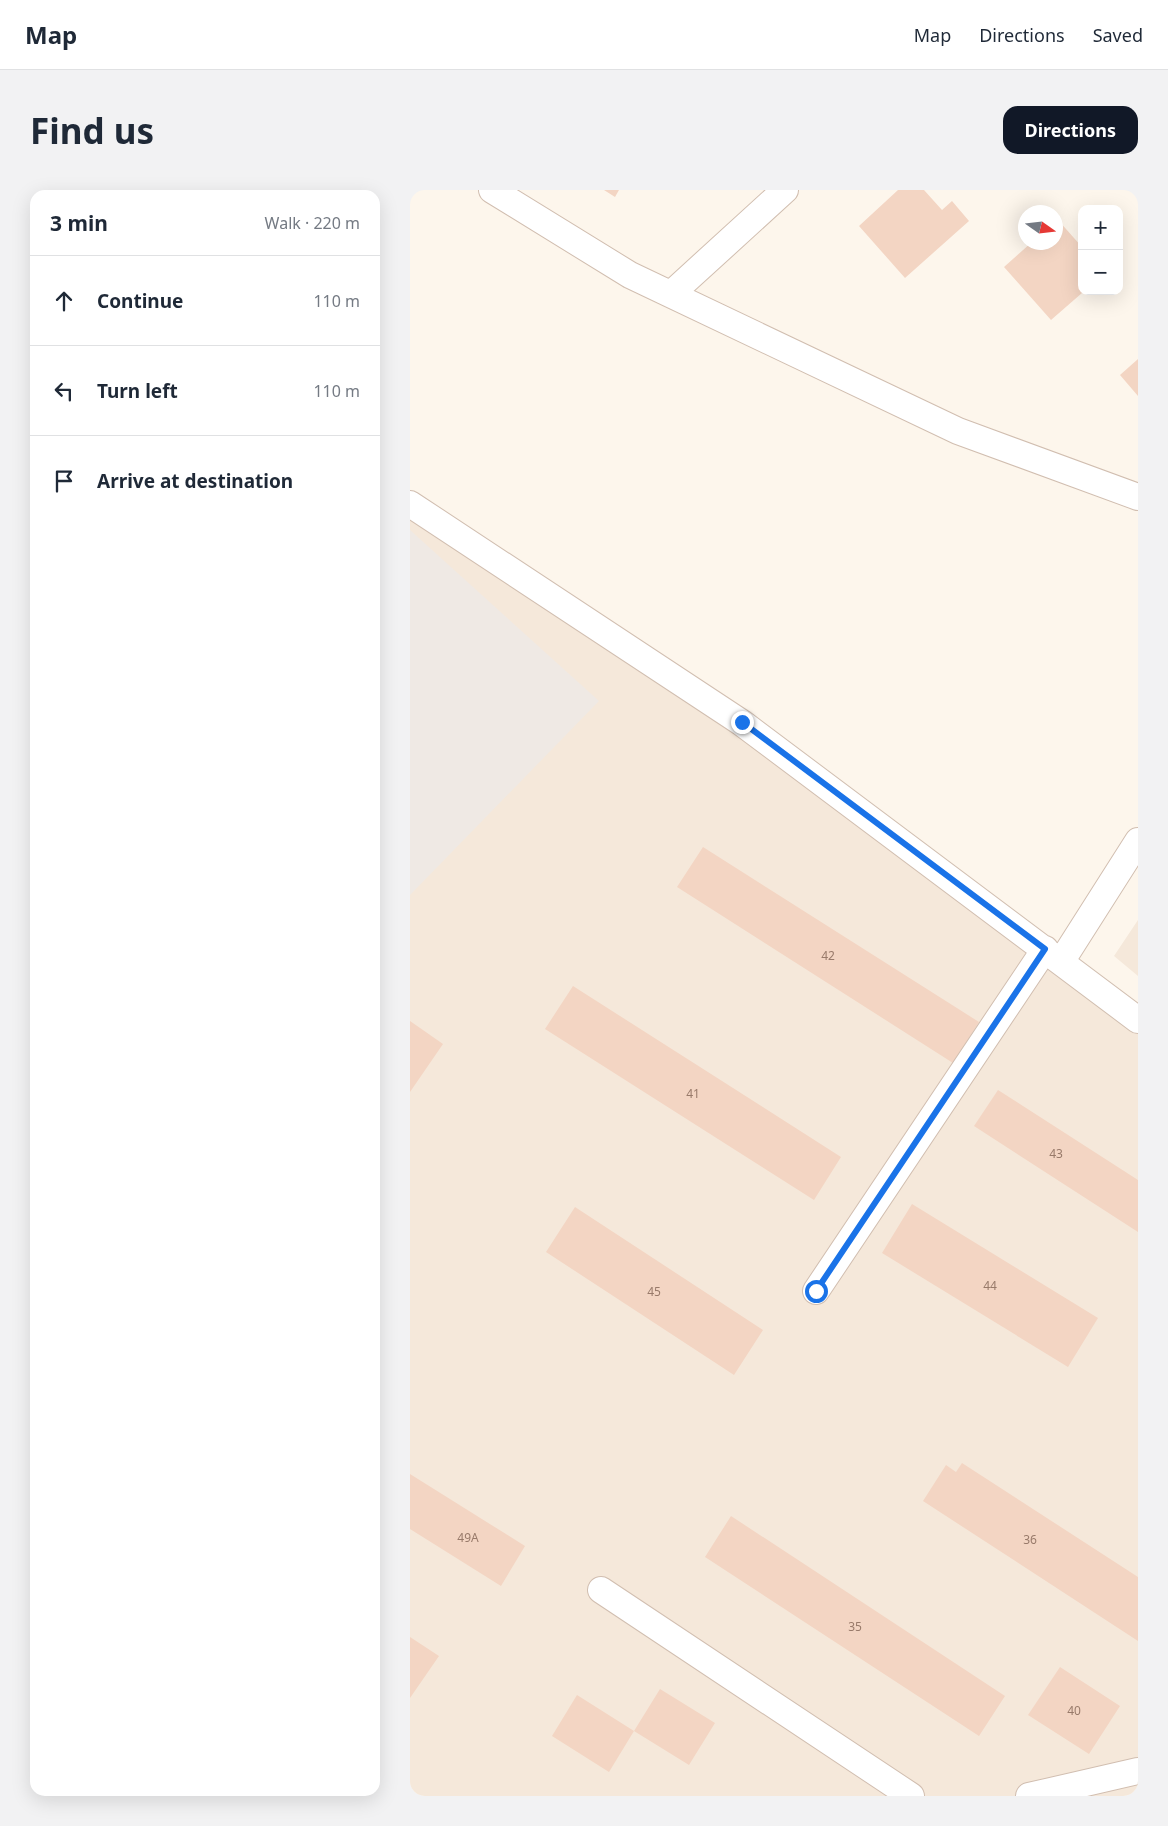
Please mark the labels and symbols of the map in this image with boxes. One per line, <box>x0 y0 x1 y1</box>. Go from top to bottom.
north arrow <box>1018 205 1063 250</box>
route end <box>731 711 754 734</box>
house number: 42 <box>821 947 835 964</box>
house number: 41 <box>686 1085 700 1102</box>
house number: 43 <box>1049 1145 1063 1162</box>
house number: 44 <box>983 1277 997 1294</box>
route start <box>805 1280 828 1303</box>
house number: 45 <box>647 1283 661 1300</box>
house number: 49A <box>457 1529 479 1546</box>
house number: 36 <box>1023 1531 1037 1548</box>
house number: 35 <box>848 1618 862 1635</box>
house number: 40 <box>1067 1702 1081 1719</box>

